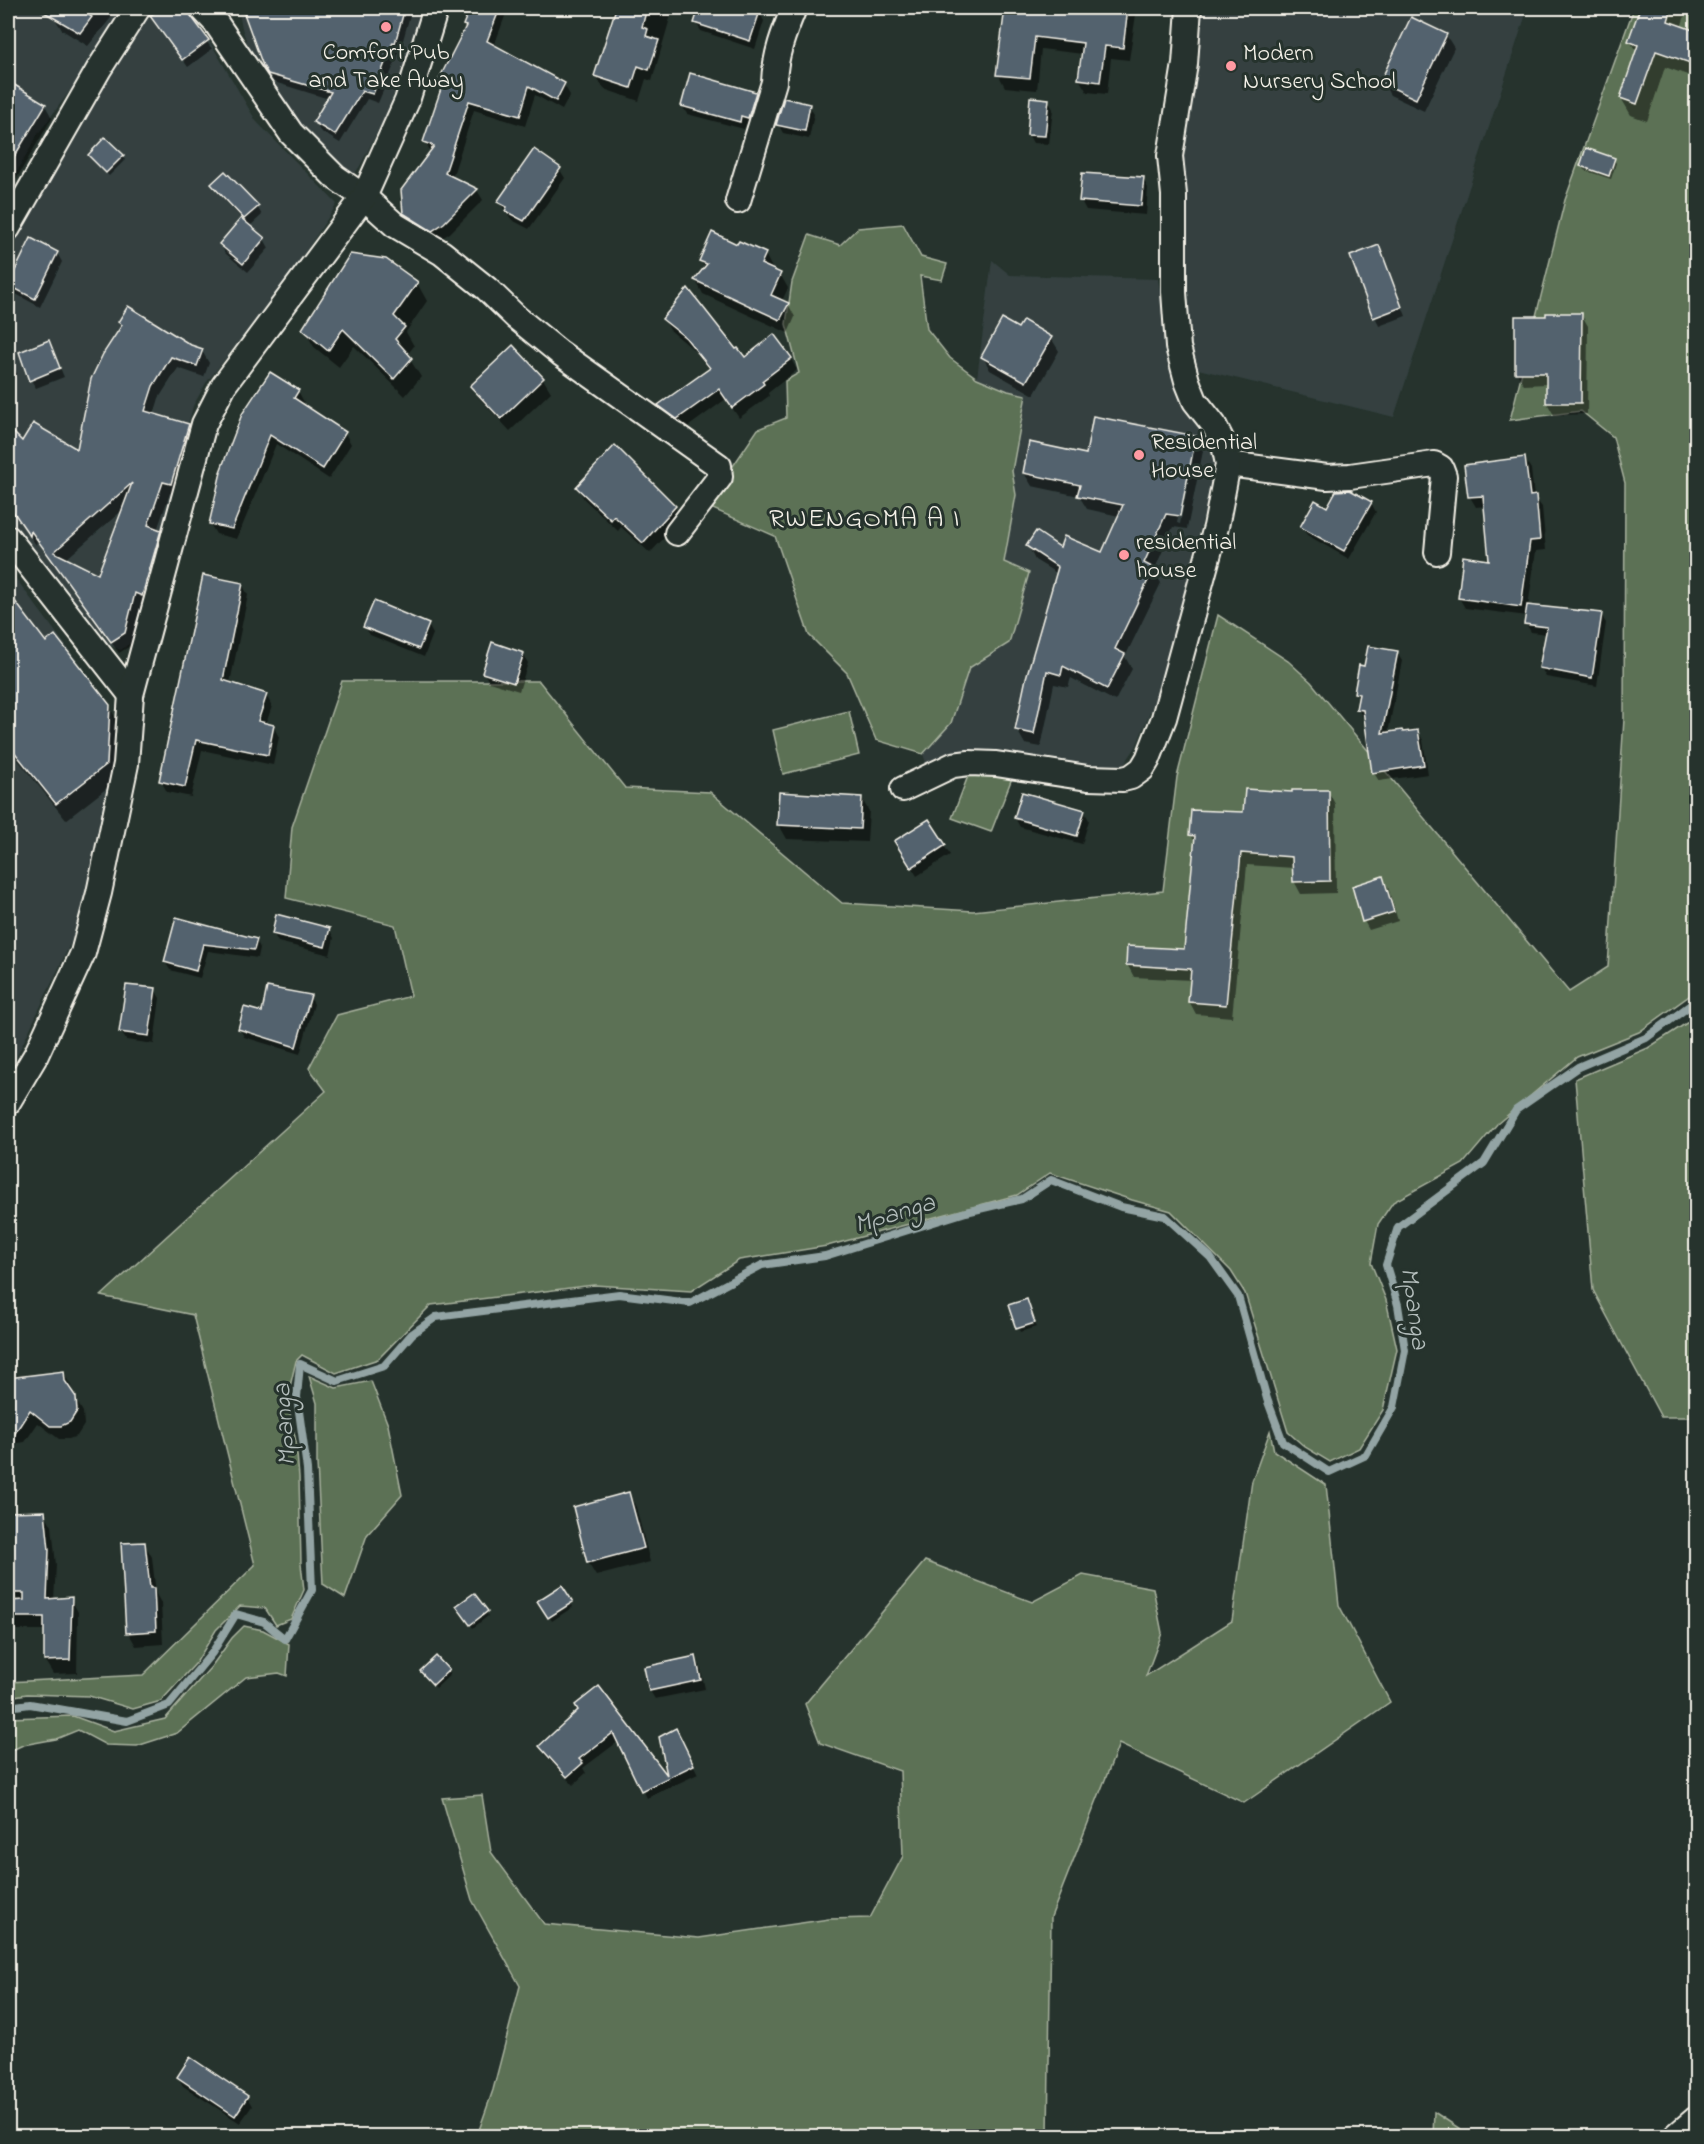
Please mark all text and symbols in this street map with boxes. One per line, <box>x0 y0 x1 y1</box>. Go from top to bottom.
marker: Comfort Pub and Take Away <box>379 20 393 34</box>
place label: Comfort Pub and Take Away <box>308 36 464 100</box>
place label: Modern Nursery School <box>1243 37 1396 101</box>
marker: Modern Nursery School <box>1224 59 1238 73</box>
place label: Residential House <box>1151 426 1257 489</box>
marker: Residential House <box>1132 448 1146 462</box>
district label: RWENGOMA A I <box>769 500 961 539</box>
place label: residential house <box>1136 526 1236 589</box>
marker: residential house <box>1117 548 1131 562</box>
water label: Mpanga <box>850 1184 941 1245</box>
water label: Mpanga <box>1388 1265 1438 1353</box>
water label: Mpanga <box>264 1381 308 1467</box>

